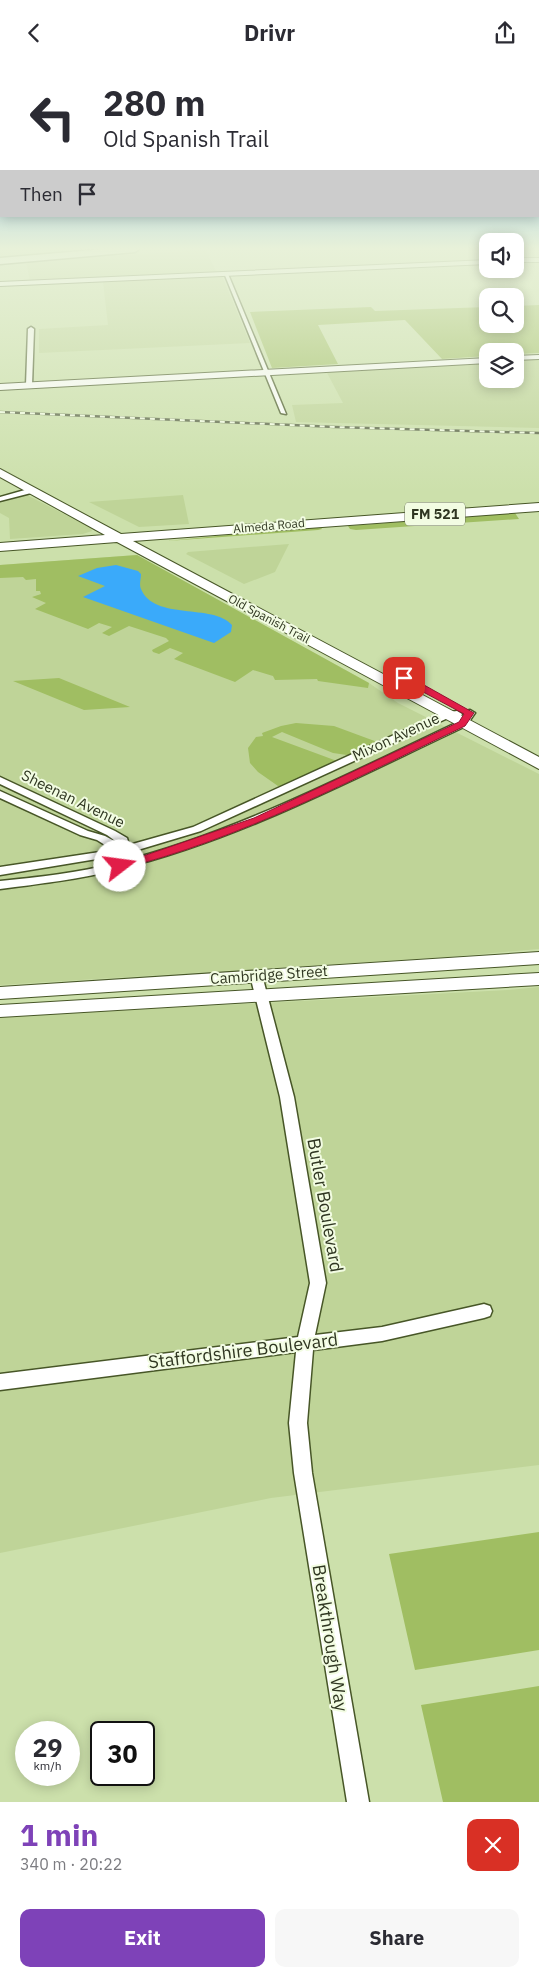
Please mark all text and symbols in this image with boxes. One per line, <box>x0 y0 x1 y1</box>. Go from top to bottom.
text: Drivr <box>244 18 295 47</box>
icon: back <box>20 19 48 47</box>
icon: share <box>491 19 519 47</box>
text: 280 m <box>103 80 206 126</box>
icon: left <box>20 85 85 150</box>
text: Old Spanish Trail <box>103 124 269 153</box>
icon: arrive <box>73 180 101 208</box>
text: Then <box>20 182 63 206</box>
map controls <box>479 233 524 388</box>
button: sound <box>479 233 524 278</box>
button: search <box>479 288 524 333</box>
button: layers <box>479 343 524 388</box>
road number: FM 521 <box>405 503 465 525</box>
street label: Almeda Road <box>233 515 305 536</box>
street label: Old Spanish Trail <box>226 591 313 646</box>
pin <box>383 657 425 699</box>
icon: arrive <box>390 664 418 692</box>
street label: Mixon Avenue <box>349 708 442 765</box>
street label: Sheenan Avenue <box>19 765 128 832</box>
position arrow <box>93 839 145 891</box>
street label: Cambridge Street <box>210 961 328 988</box>
street label: Butler Boulevard <box>302 1136 349 1274</box>
street label: Staffordshire Boulevard <box>147 1327 339 1374</box>
street label: Breakthrough Way <box>307 1563 353 1713</box>
speed limit sign: 30 <box>90 1721 155 1786</box>
text: 29 <box>32 1731 63 1764</box>
text: km/h <box>33 1758 62 1773</box>
text: 1 min <box>20 1815 98 1854</box>
button: close <box>467 1819 519 1871</box>
text: 340 m · 20:22 <box>20 1854 122 1874</box>
button: Exit <box>20 1909 265 1967</box>
button: Share <box>275 1909 519 1967</box>

